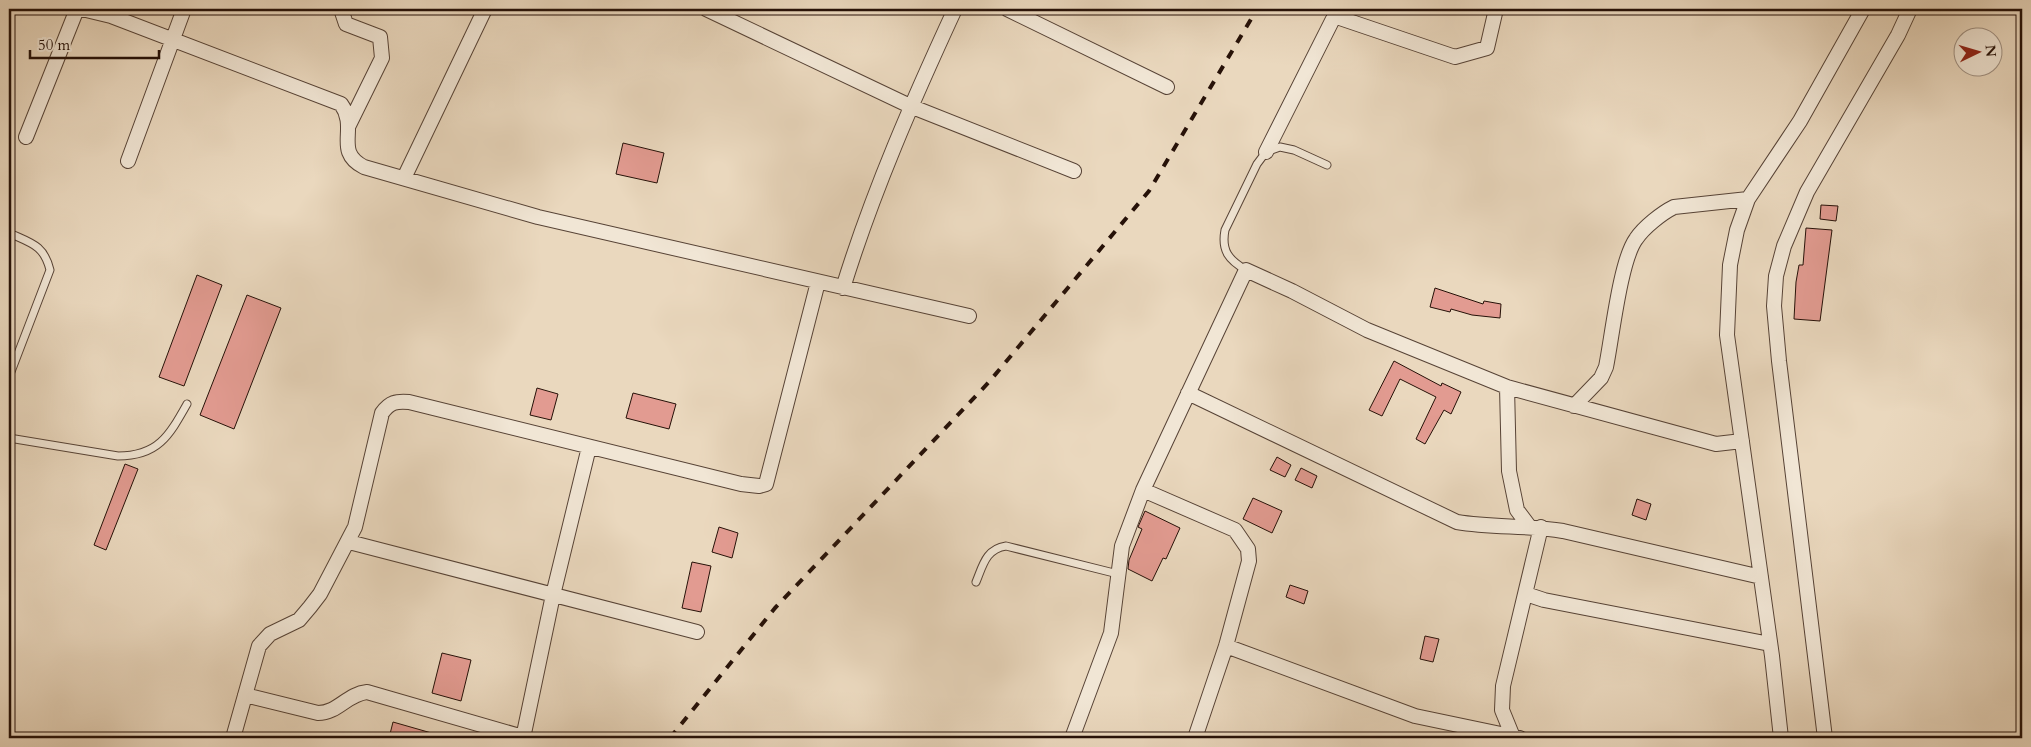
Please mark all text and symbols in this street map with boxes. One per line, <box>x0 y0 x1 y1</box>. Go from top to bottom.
scale bar <box>30 28 159 60</box>
north arrow <box>1954 28 2004 78</box>
text: 50 m <box>38 35 70 55</box>
text: N <box>1980 44 2000 58</box>

